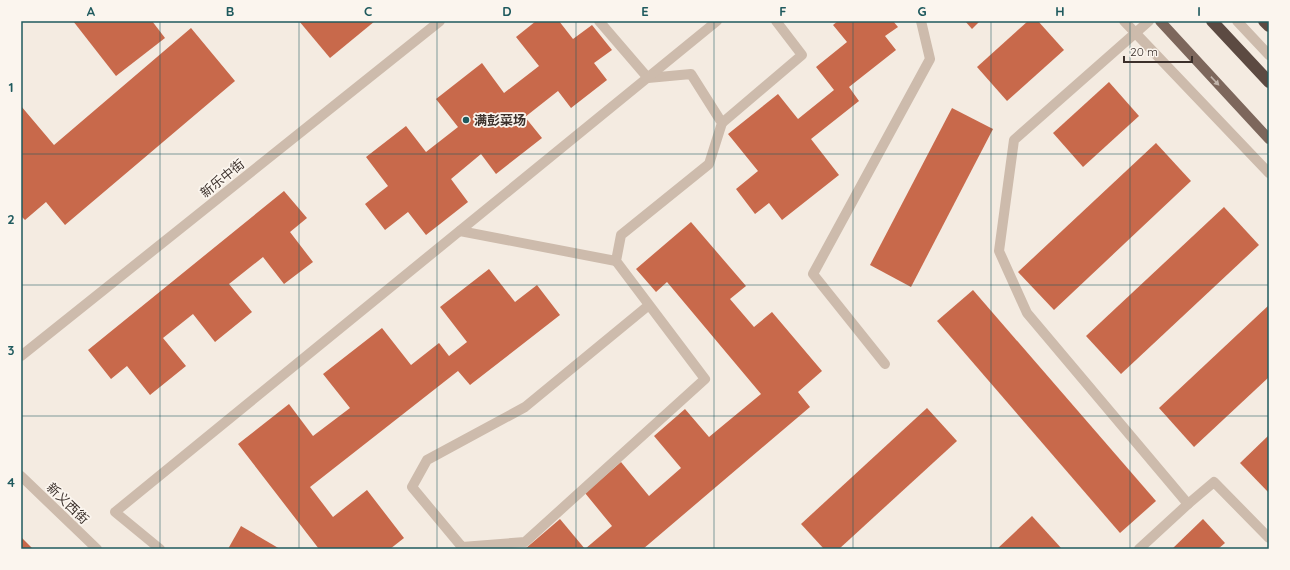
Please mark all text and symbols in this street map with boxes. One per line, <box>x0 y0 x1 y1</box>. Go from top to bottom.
text: A <box>87 3 96 19</box>
text: B <box>226 3 234 19</box>
text: C <box>364 3 372 19</box>
text: D <box>502 3 512 19</box>
text: E <box>641 3 649 19</box>
text: F <box>779 3 787 19</box>
text: G <box>917 3 927 19</box>
text: H <box>1055 3 1065 19</box>
text: I <box>1197 3 1201 19</box>
scale bar <box>1124 38 1192 64</box>
text: 20 m <box>1130 44 1158 59</box>
one-way arrow <box>1210 75 1219 86</box>
text: 1 <box>8 79 14 95</box>
place label: 满彭菜场 <box>474 112 526 128</box>
marker: 满彭菜场 <box>461 115 471 125</box>
street label: 新乐中街 <box>197 155 247 201</box>
text: 2 <box>7 211 15 227</box>
text: 3 <box>8 342 15 358</box>
text: 4 <box>7 474 15 490</box>
street label: 新义西街 <box>44 479 92 527</box>

